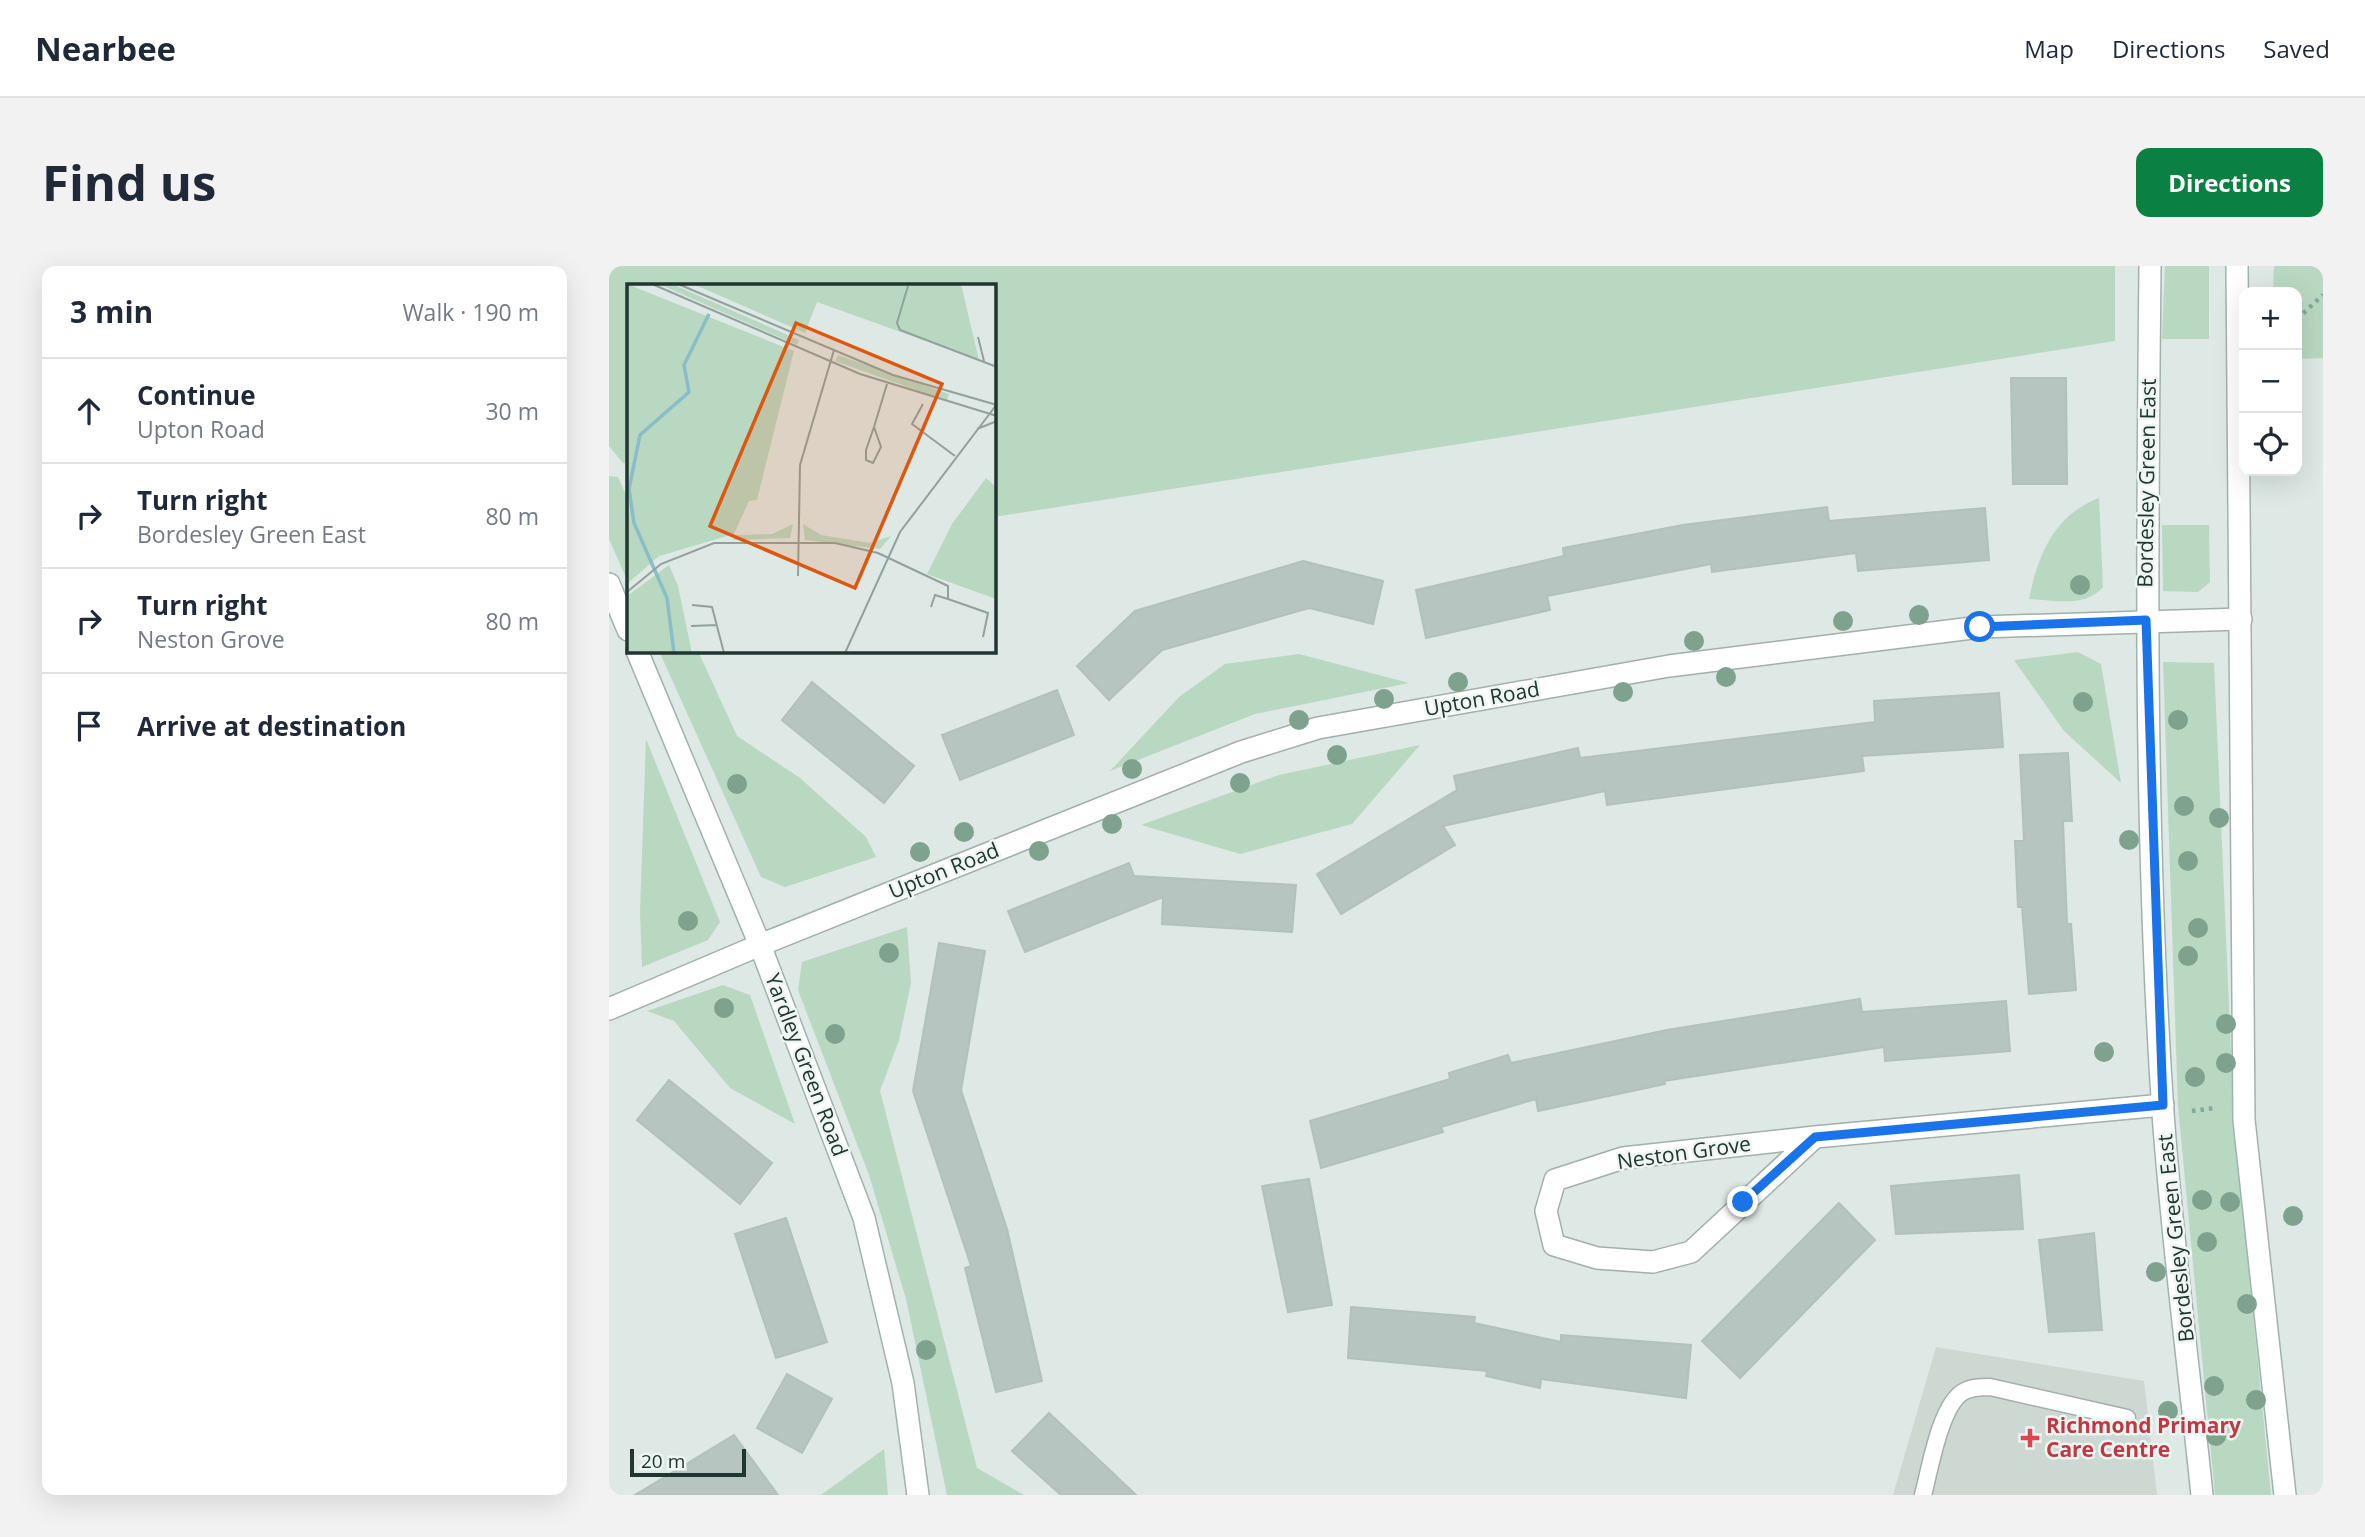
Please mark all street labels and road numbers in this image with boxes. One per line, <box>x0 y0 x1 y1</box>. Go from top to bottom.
street label: Bordesley Green East <box>2130 378 2162 588</box>
street label: Upton Road <box>1422 674 1542 722</box>
street label: Upton Road <box>884 835 1003 905</box>
street label: Yardley Green Road <box>759 969 855 1160</box>
street label: Neston Grove <box>1615 1129 1753 1175</box>
street label: Bordesley Green East <box>2150 1133 2200 1344</box>

